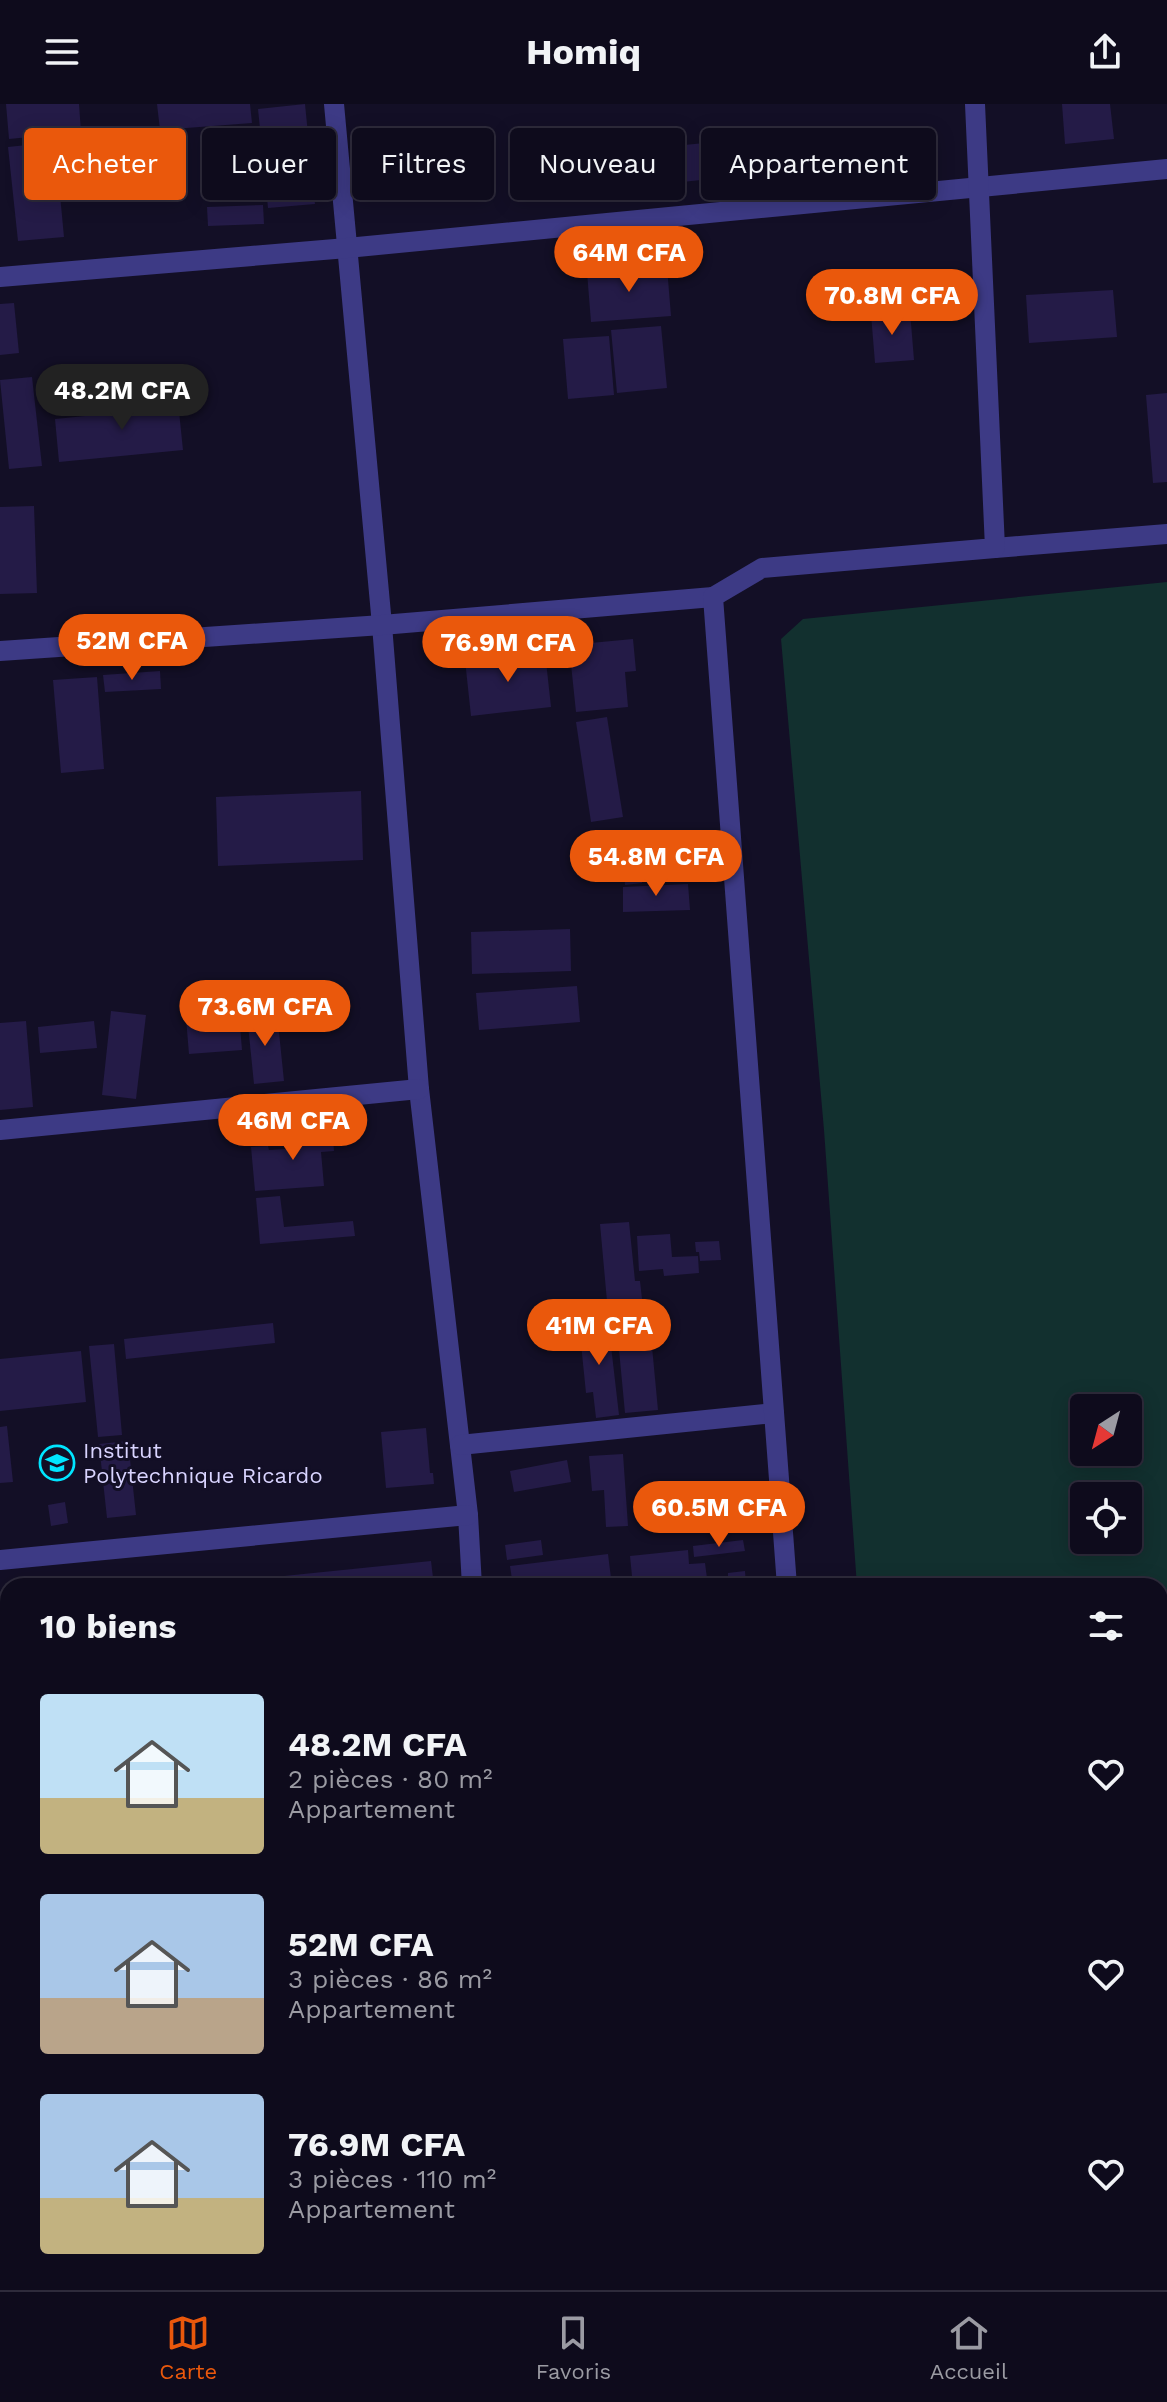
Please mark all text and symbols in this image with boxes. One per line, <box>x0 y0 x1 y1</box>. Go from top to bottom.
icon: menu <box>40 30 84 74</box>
icon: share <box>1083 30 1127 74</box>
text: Homiq <box>526 31 641 73</box>
chip: Acheter <box>24 128 186 200</box>
chip: Louer <box>202 128 336 200</box>
chip: Filtres <box>352 128 494 200</box>
chip: Nouveau <box>510 128 685 200</box>
chip: Appartement <box>701 128 936 200</box>
pin: 64M CFA <box>555 226 703 294</box>
text: 64M CFA <box>572 237 686 267</box>
pin: 70.8M CFA <box>800 269 984 337</box>
text: 70.8M CFA <box>824 280 960 310</box>
pin: 48.2M CFA <box>30 364 214 432</box>
text: 48.2M CFA <box>54 375 190 405</box>
pin: 52M CFA <box>58 614 206 682</box>
pin: 76.9M CFA <box>416 616 600 684</box>
text: 52M CFA <box>76 625 188 655</box>
text: 76.9M CFA <box>440 627 576 657</box>
pin: 54.8M CFA <box>564 830 748 898</box>
text: 54.8M CFA <box>588 841 724 871</box>
pin: 73.6M CFA <box>173 980 357 1048</box>
text: 73.6M CFA <box>197 991 333 1021</box>
pin: 46M CFA <box>219 1094 367 1162</box>
text: 46M CFA <box>236 1105 350 1135</box>
pin: 41M CFA <box>525 1299 673 1367</box>
text: 41M CFA <box>545 1310 653 1340</box>
north arrow <box>1070 1394 1142 1466</box>
map controls <box>1070 1394 1142 1554</box>
place label: Institut Polytechnique Ricardo <box>83 1438 323 1488</box>
school or university icon: Institut Polytechnique Ricardo <box>38 1444 76 1482</box>
pin: 60.5M CFA <box>627 1481 811 1549</box>
button: locate <box>1070 1482 1142 1554</box>
text: 60.5M CFA <box>651 1492 787 1522</box>
icon: filters <box>1084 1604 1128 1648</box>
text: 10 biens <box>40 1606 176 1646</box>
text: 48.2M CFA <box>288 1724 467 1764</box>
icon: home <box>104 1726 200 1822</box>
icon: heart <box>1084 1752 1128 1796</box>
text: 2 pièces · 80 m² <box>288 1764 492 1794</box>
text: Appartement <box>288 1794 455 1824</box>
text: 52M CFA <box>288 1924 434 1964</box>
icon: home <box>104 1926 200 2022</box>
icon: heart <box>1084 1952 1128 1996</box>
text: 3 pièces · 86 m² <box>288 1964 492 1994</box>
text: Appartement <box>288 1994 455 2024</box>
text: 76.9M CFA <box>288 2124 465 2164</box>
icon: home <box>104 2126 200 2222</box>
icon: heart <box>1084 2152 1128 2196</box>
text: 3 pièces · 110 m² <box>288 2164 496 2194</box>
text: Appartement <box>288 2194 455 2224</box>
tab: Carte <box>159 2311 217 2384</box>
tab: Favoris <box>536 2311 611 2384</box>
tab: Accueil <box>930 2311 1008 2384</box>

